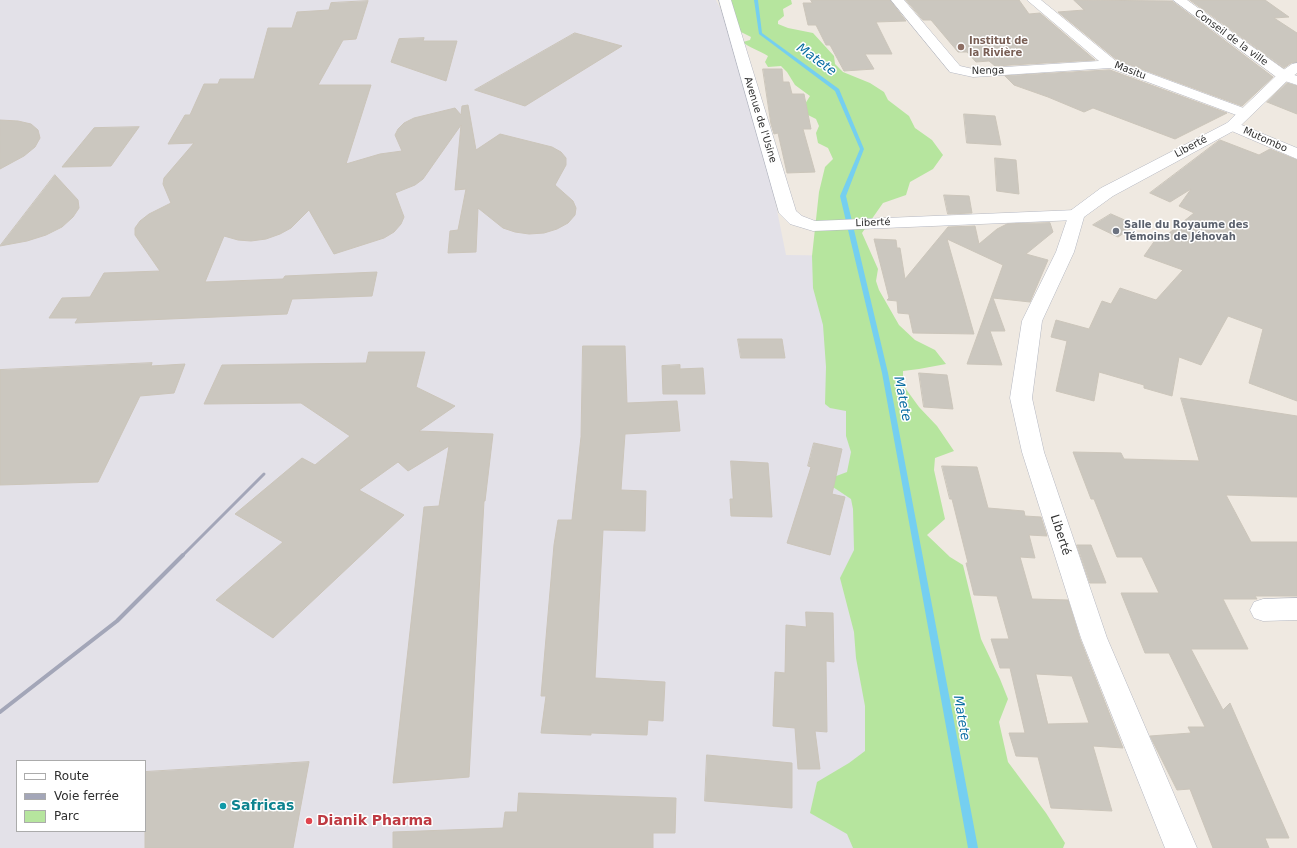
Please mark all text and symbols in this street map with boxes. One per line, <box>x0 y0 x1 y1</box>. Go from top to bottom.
street label: Conseil de la ville <box>1192 7 1270 69</box>
place label: Institut de la Rivière <box>969 35 1028 58</box>
water label: Matete <box>793 40 839 80</box>
marker: Institut de la Rivière <box>956 42 966 52</box>
street label: Masitu <box>1112 59 1148 83</box>
street label: Nenga <box>972 65 1004 77</box>
street label: Avenue de l'Usine <box>741 76 779 164</box>
street label: Mutombo <box>1241 125 1289 155</box>
street label: Liberté <box>1173 133 1209 161</box>
street label: Liberté <box>855 216 891 230</box>
place label: Salle du Royaume des Témoins de Jéhovah <box>1124 219 1248 242</box>
marker: Salle du Royaume des Témoins de Jéhovah <box>1111 226 1121 236</box>
water label: Matete <box>890 375 914 423</box>
street label: Liberté <box>1047 513 1073 557</box>
water label: Matete <box>949 694 973 742</box>
legend <box>16 760 146 832</box>
text: Route <box>54 769 89 783</box>
text: Voie ferrée <box>54 789 119 803</box>
place label: Safricas <box>231 798 294 814</box>
marker: Safricas <box>218 801 228 811</box>
text: Parc <box>54 809 79 823</box>
place label: Dianik Pharma <box>317 813 432 829</box>
marker: Dianik Pharma <box>304 816 314 826</box>

